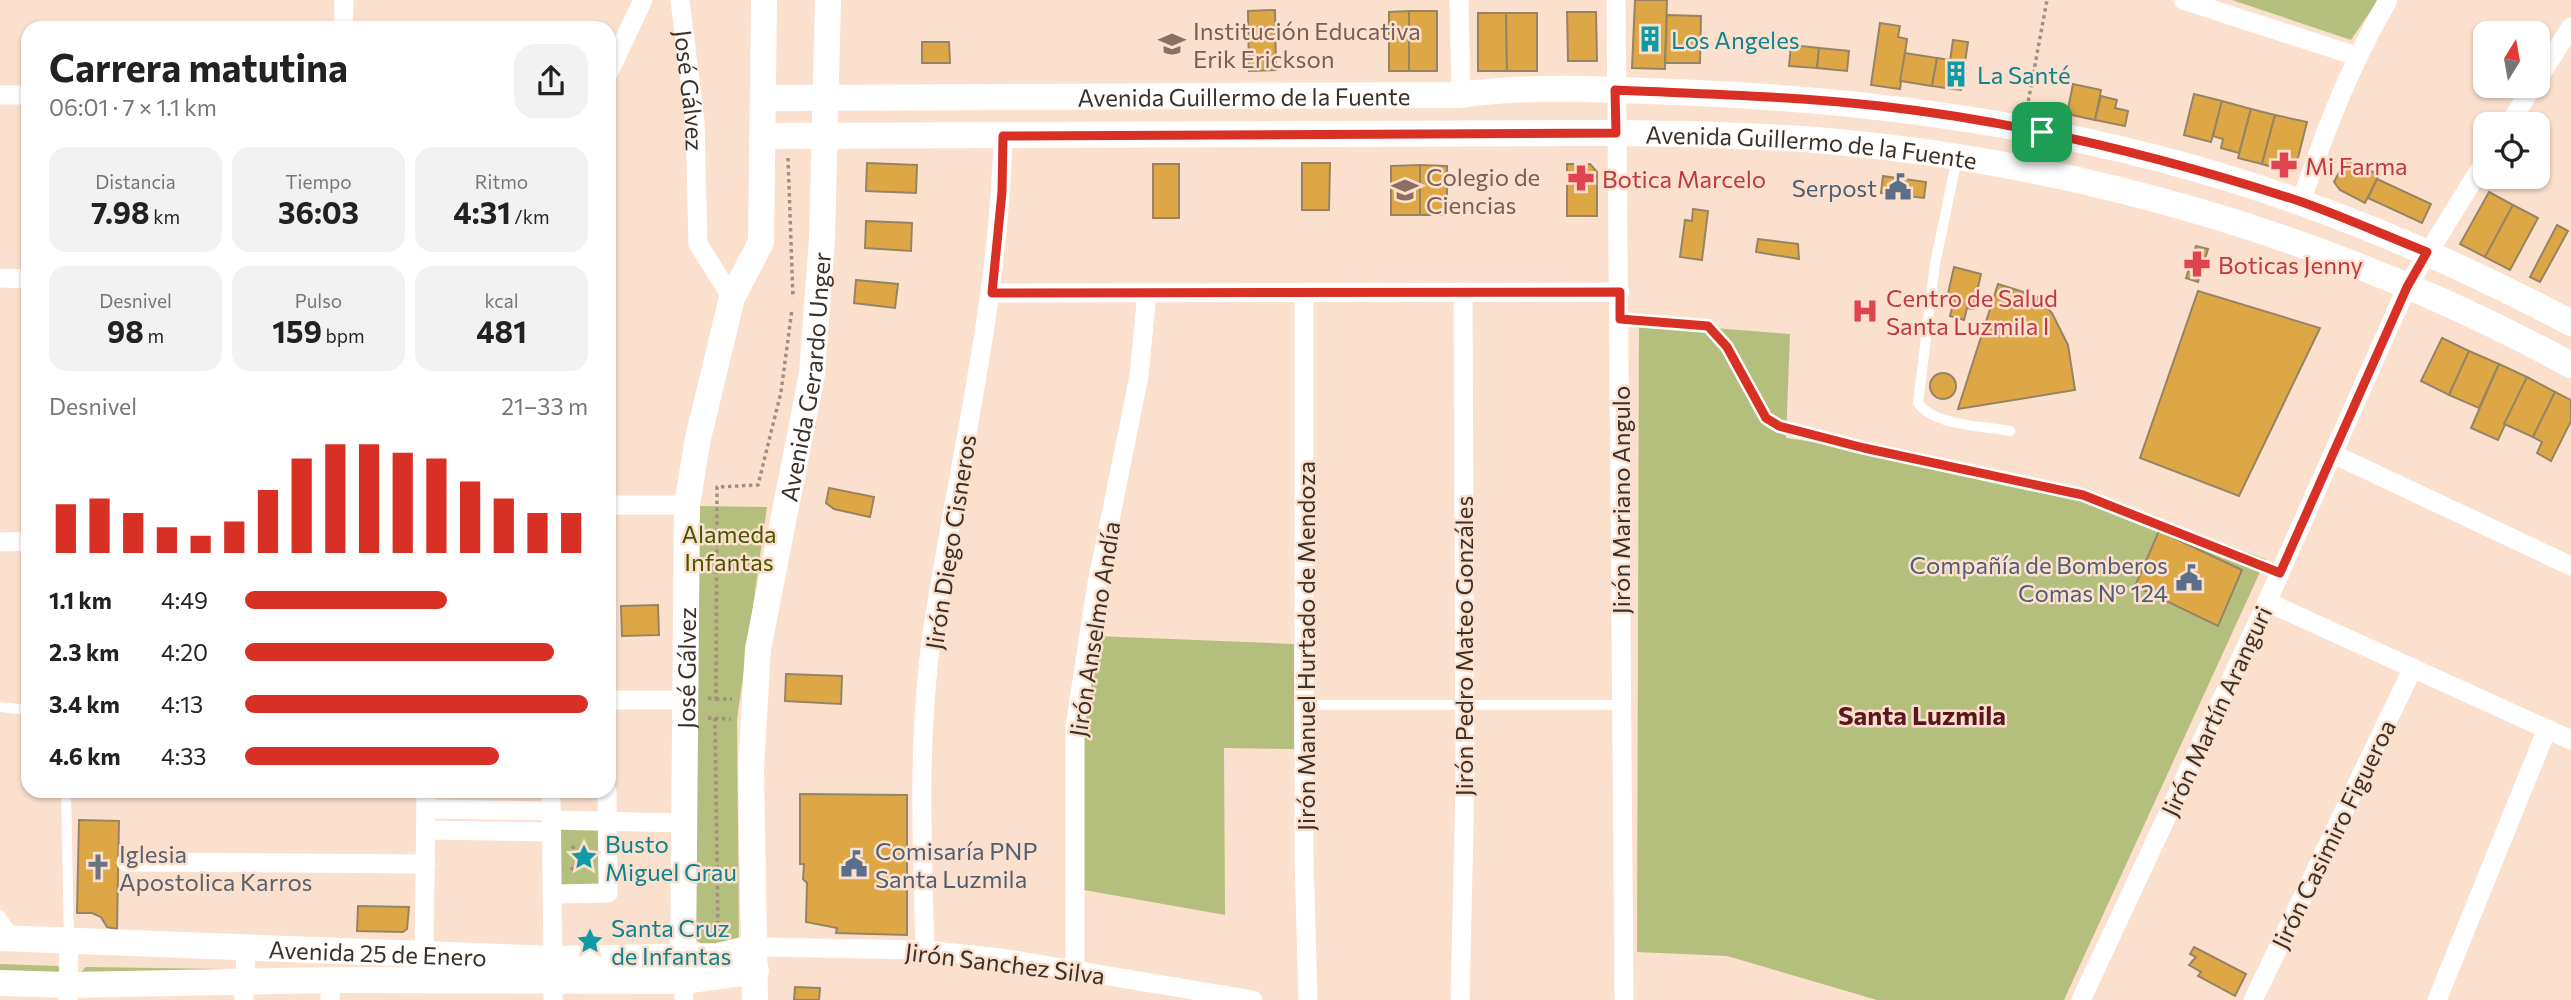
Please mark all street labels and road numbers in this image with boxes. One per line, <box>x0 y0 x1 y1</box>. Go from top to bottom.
street label: José Gálvez <box>669 28 710 151</box>
street label: Avenida Guillermo de la Fuente <box>1078 81 1410 111</box>
street label: Avenida Guillermo de la Fuente <box>1645 119 1979 174</box>
street label: Avenida Gerardo Unger <box>773 250 835 504</box>
street label: Jirón Mariano Angulo <box>1606 386 1635 614</box>
street label: Jirón Diego Cisneros <box>919 432 981 652</box>
street label: Jirón Manuel Hurtado de Mendoza <box>1291 461 1320 831</box>
street label: Jirón Pedro Mateo Gonzáles <box>1449 496 1478 796</box>
street label: Jirón Anselmo Andía <box>1063 519 1125 739</box>
street label: Jirón Martín Aranguri <box>2155 601 2277 821</box>
street label: José Gálvez <box>671 607 701 729</box>
street label: Jirón Casimiro Figueroa <box>2265 715 2401 953</box>
street label: Avenida 25 de Enero <box>268 934 487 971</box>
street label: Jirón Sanchez Silva <box>903 936 1107 990</box>

